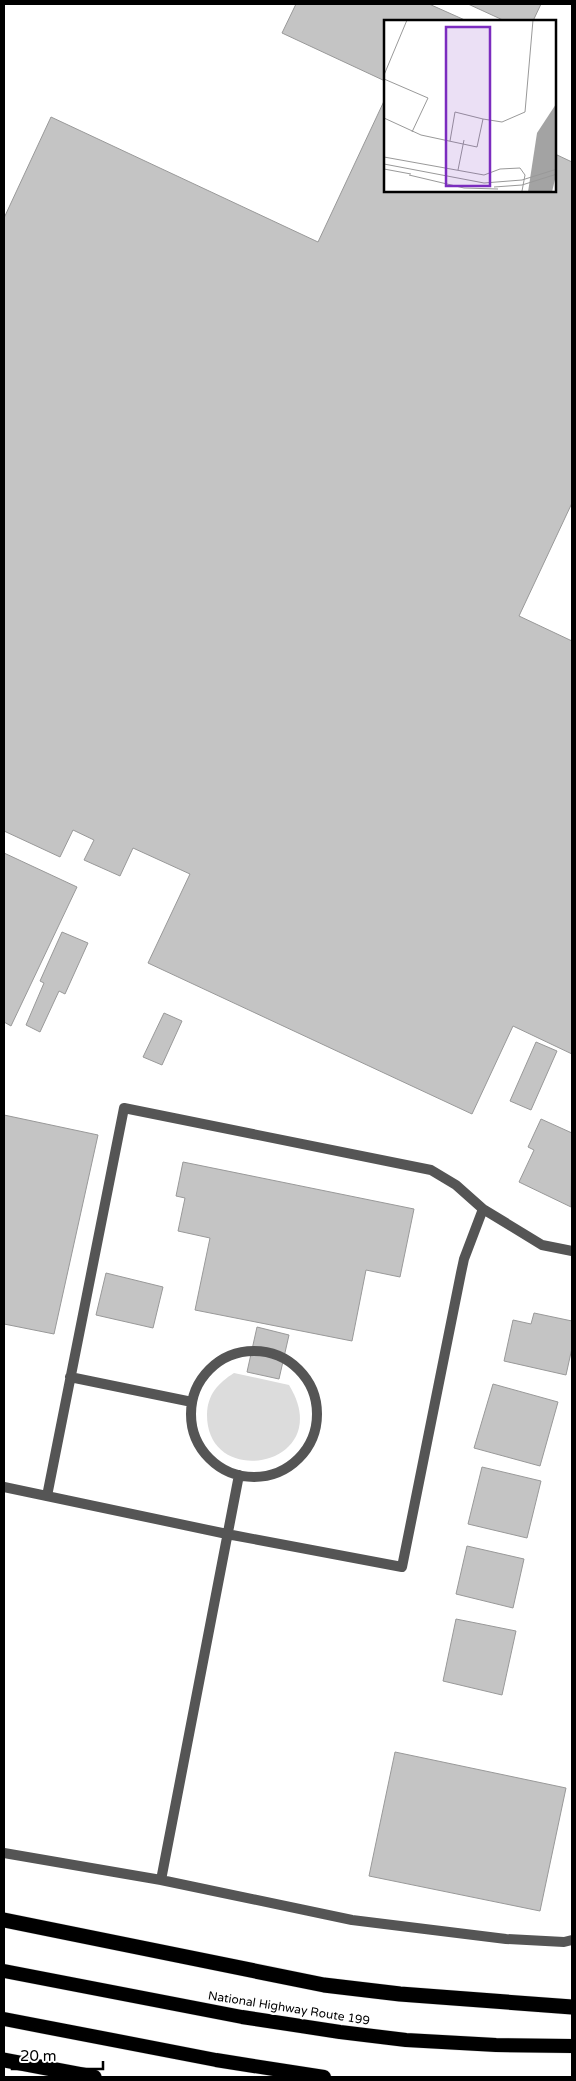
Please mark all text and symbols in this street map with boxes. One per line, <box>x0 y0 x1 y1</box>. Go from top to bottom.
inset map <box>384 20 556 192</box>
street label: National Highway Route 199 <box>207 1988 371 2028</box>
scale bar <box>12 2038 104 2070</box>
text: 20 m <box>20 2047 57 2065</box>

